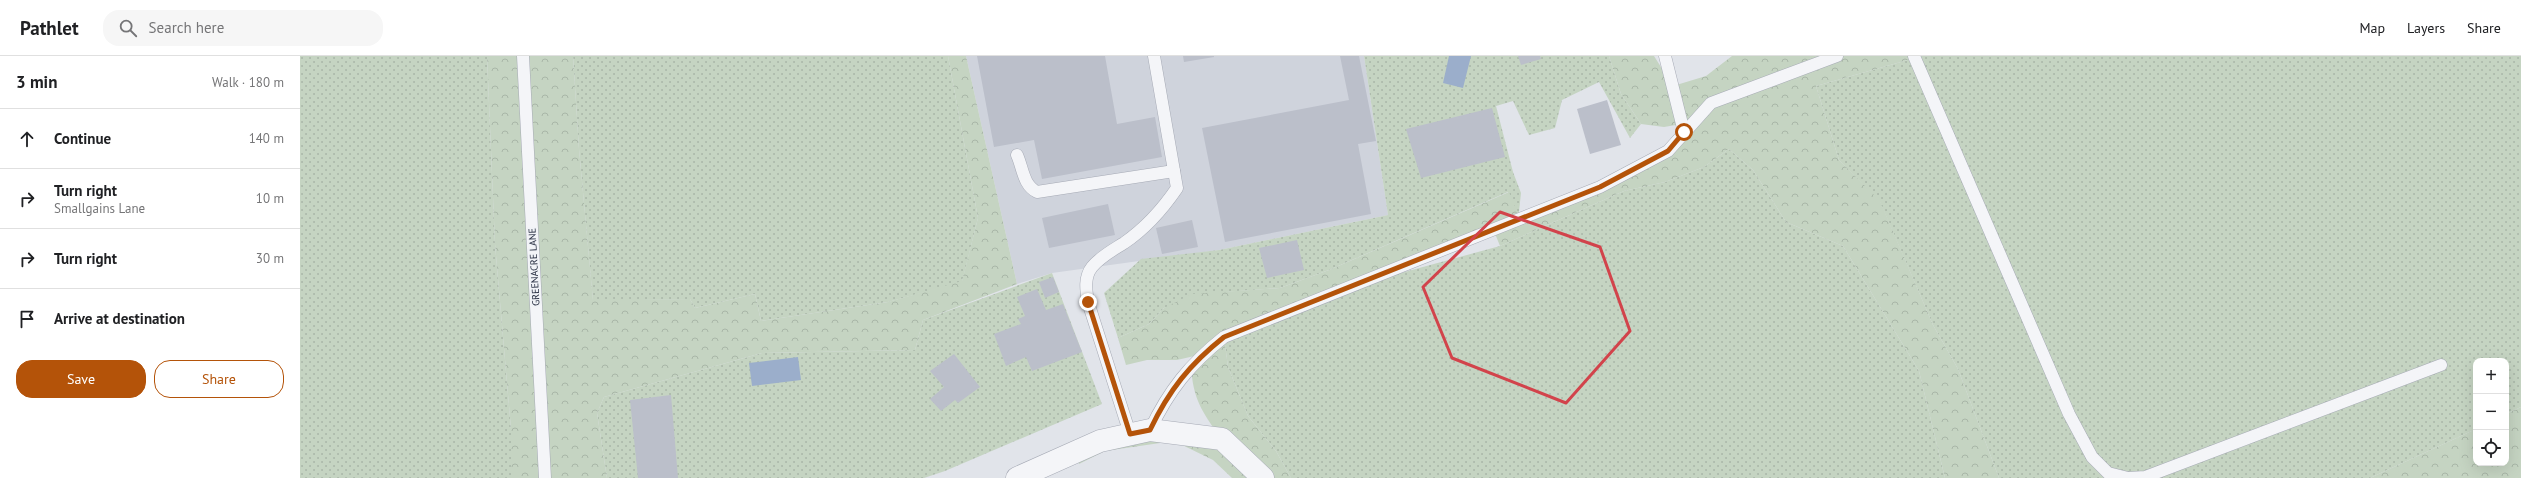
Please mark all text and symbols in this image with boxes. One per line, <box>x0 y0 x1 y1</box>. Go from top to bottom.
search box <box>103 10 383 46</box>
text: Pathlet <box>20 16 79 40</box>
icon: search <box>117 17 139 39</box>
text: Search here <box>149 18 224 37</box>
text: Map <box>2359 19 2385 37</box>
text: Layers <box>2407 19 2445 37</box>
text: Share <box>2467 19 2501 37</box>
text: 3 min <box>16 71 57 93</box>
text: Walk · 180 m <box>212 74 284 91</box>
route start <box>1675 123 1693 141</box>
icon: ahead <box>16 128 38 150</box>
text: Continue <box>54 129 111 148</box>
text: 140 m <box>249 130 284 147</box>
text: Turn right <box>54 181 117 200</box>
icon: right <box>16 188 38 210</box>
text: 10 m <box>256 190 284 207</box>
text: Smallgains Lane <box>54 200 145 217</box>
street label: GREENACRE LANE <box>525 228 543 306</box>
icon: right <box>16 248 38 270</box>
text: Turn right <box>54 249 117 268</box>
text: 30 m <box>256 250 284 267</box>
route end <box>1079 293 1097 311</box>
icon: arrive <box>16 308 38 330</box>
text: Arrive at destination <box>54 309 185 328</box>
map controls <box>2473 358 2509 466</box>
button: + <box>2473 358 2509 394</box>
button: Save <box>16 360 146 398</box>
button: Share <box>154 360 284 398</box>
button: − <box>2473 394 2509 430</box>
button: locate <box>2473 430 2509 466</box>

